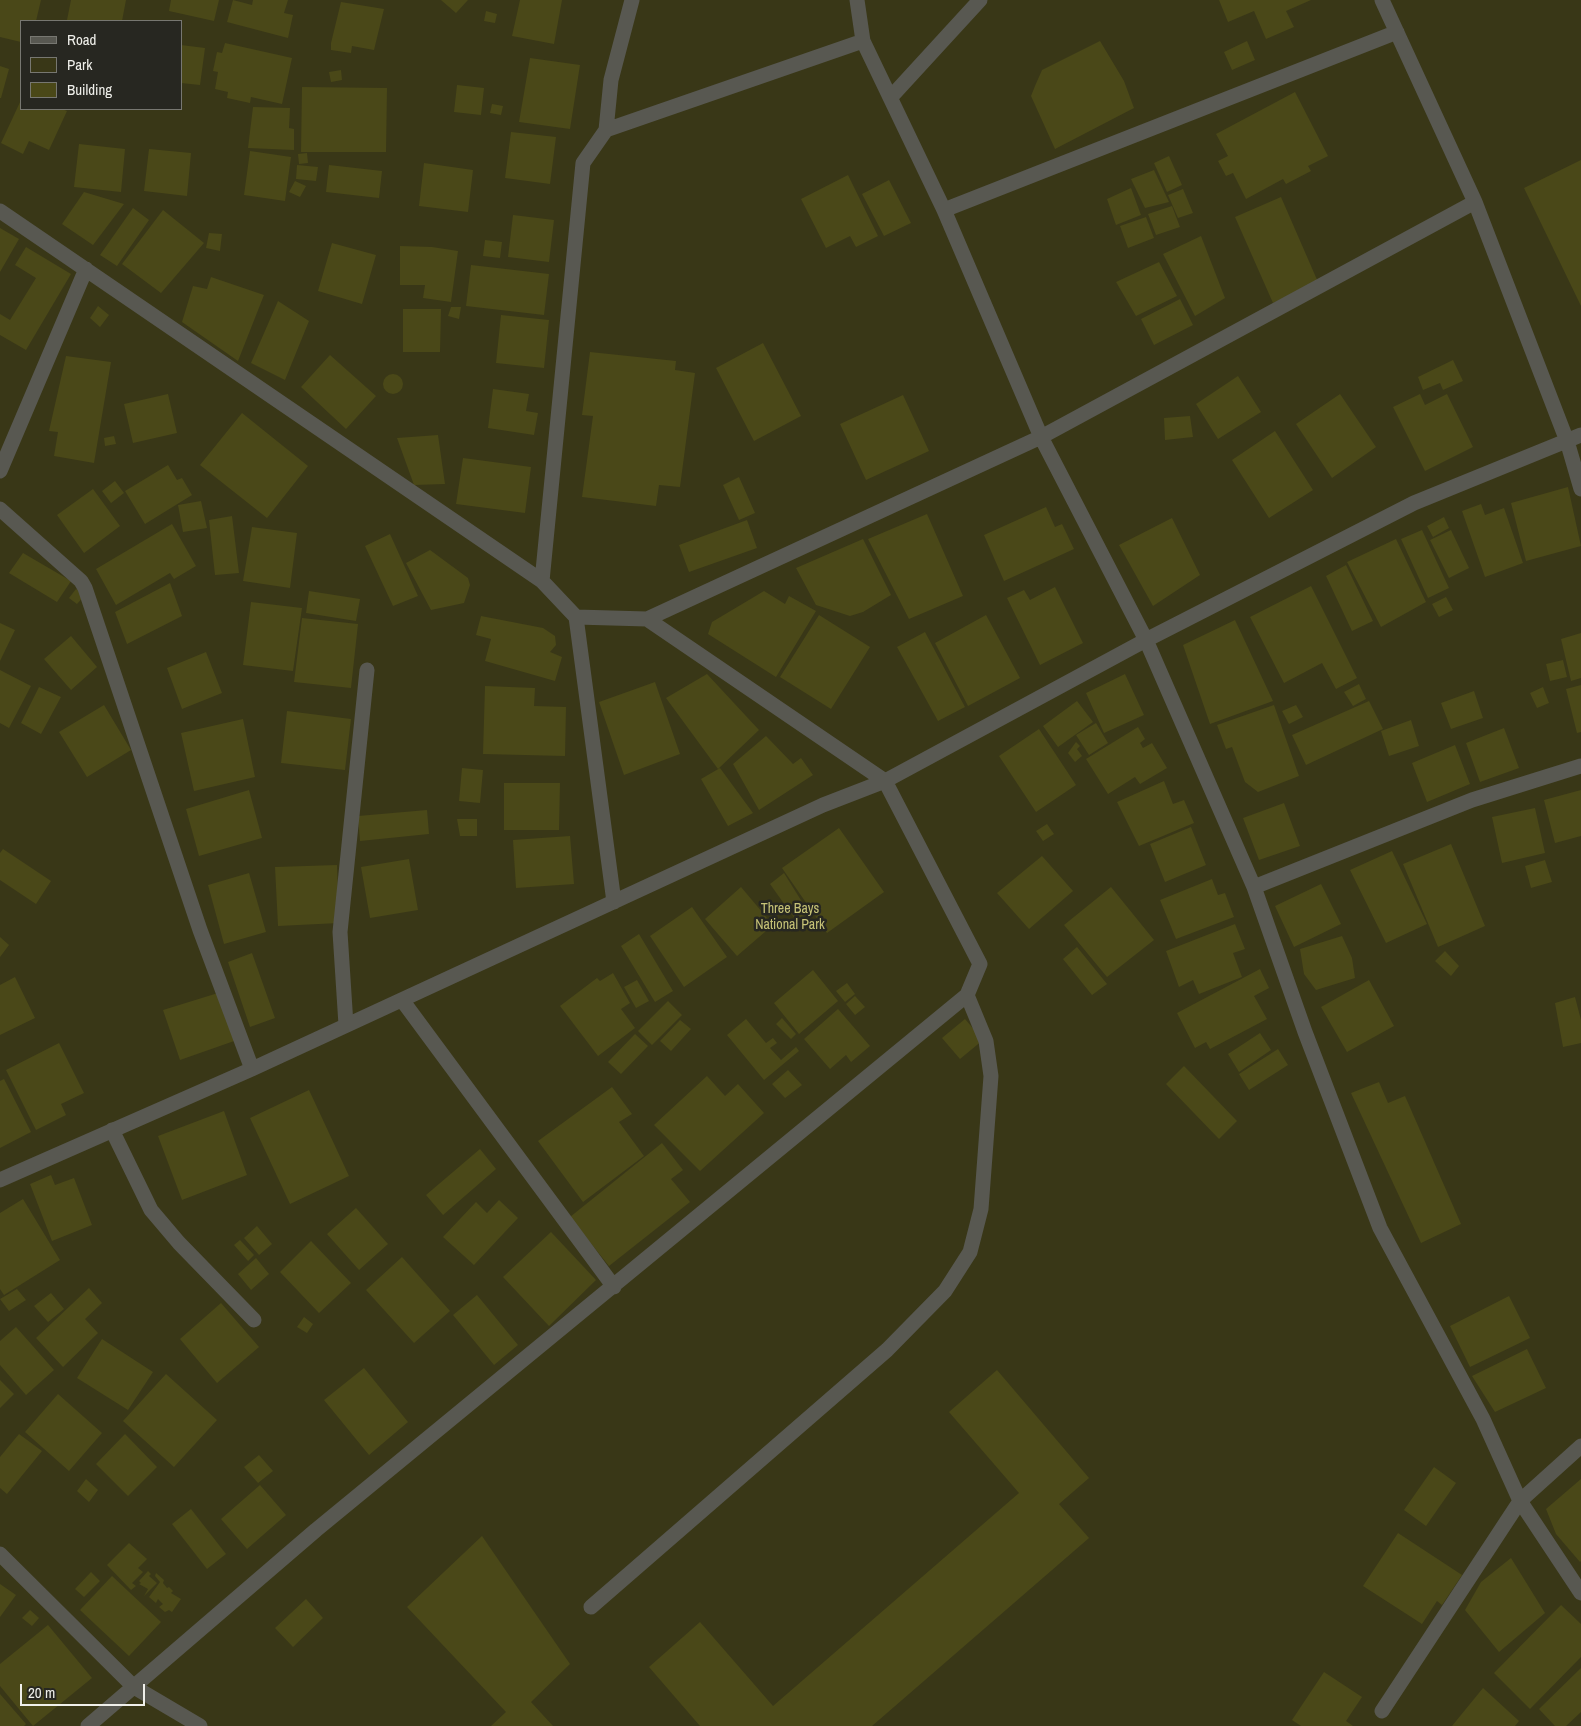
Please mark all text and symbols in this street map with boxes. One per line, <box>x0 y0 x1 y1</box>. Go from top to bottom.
legend <box>20 20 182 110</box>
text: Road <box>67 29 96 50</box>
text: Park <box>67 54 92 75</box>
text: Building <box>67 79 112 100</box>
park label: Three Bays National Park <box>755 901 825 934</box>
scale bar <box>22 1674 148 1706</box>
text: 20 m <box>28 1682 55 1703</box>

